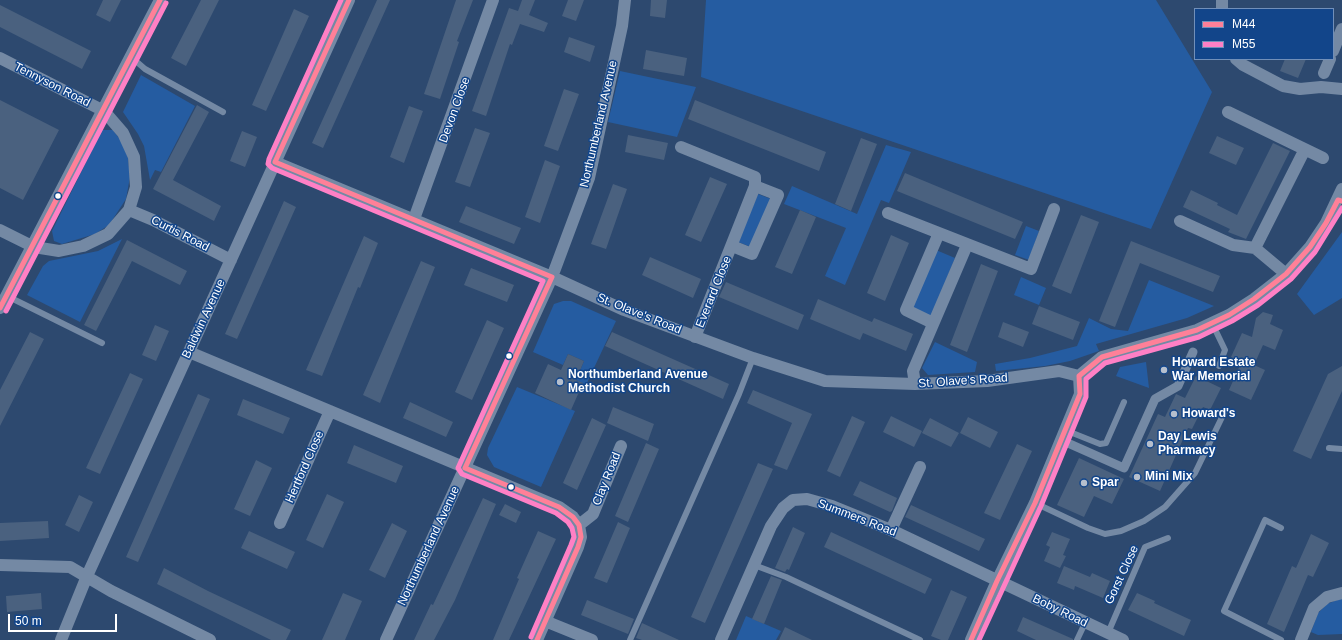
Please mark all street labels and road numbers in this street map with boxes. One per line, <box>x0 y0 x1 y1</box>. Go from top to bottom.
street label: Northumberland Avenue <box>577 59 621 189</box>
street label: Tennyson Road <box>12 60 92 110</box>
street label: Devon Close <box>436 75 474 145</box>
street label: Curtis Road <box>149 213 211 255</box>
street label: Everard Close <box>693 254 735 330</box>
street label: Baldwin Avenue <box>179 277 229 361</box>
street label: St. Olave's Road <box>595 291 683 337</box>
street label: St. Olave's Road <box>918 371 1008 391</box>
street label: Hertford Close <box>283 429 327 505</box>
street label: Clay Road <box>590 450 624 508</box>
street label: Northumberland Avenue <box>395 484 463 608</box>
street label: Summers Road <box>816 496 898 540</box>
street label: Gorst Close <box>1102 543 1142 607</box>
street label: Boby Road <box>1030 592 1090 630</box>

